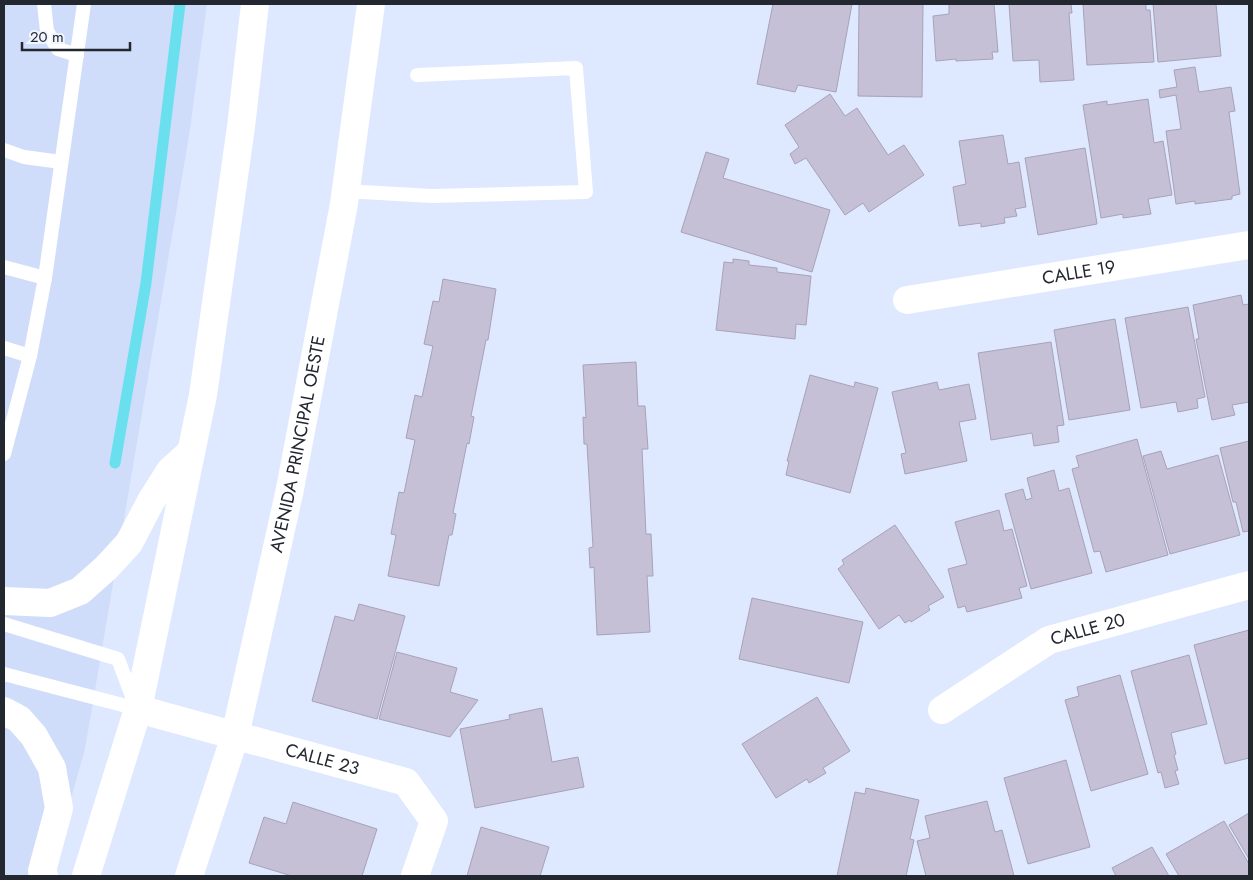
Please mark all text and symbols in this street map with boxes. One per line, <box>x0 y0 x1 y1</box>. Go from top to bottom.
scale bar <box>22 20 130 52</box>
text: 20 m <box>30 26 64 48</box>
street label: CALLE 19 <box>1040 254 1117 291</box>
street label: AVENIDA PRINCIPAL OESTE <box>263 333 332 555</box>
street label: CALLE 20 <box>1047 607 1128 652</box>
street label: CALLE 23 <box>282 737 362 782</box>

